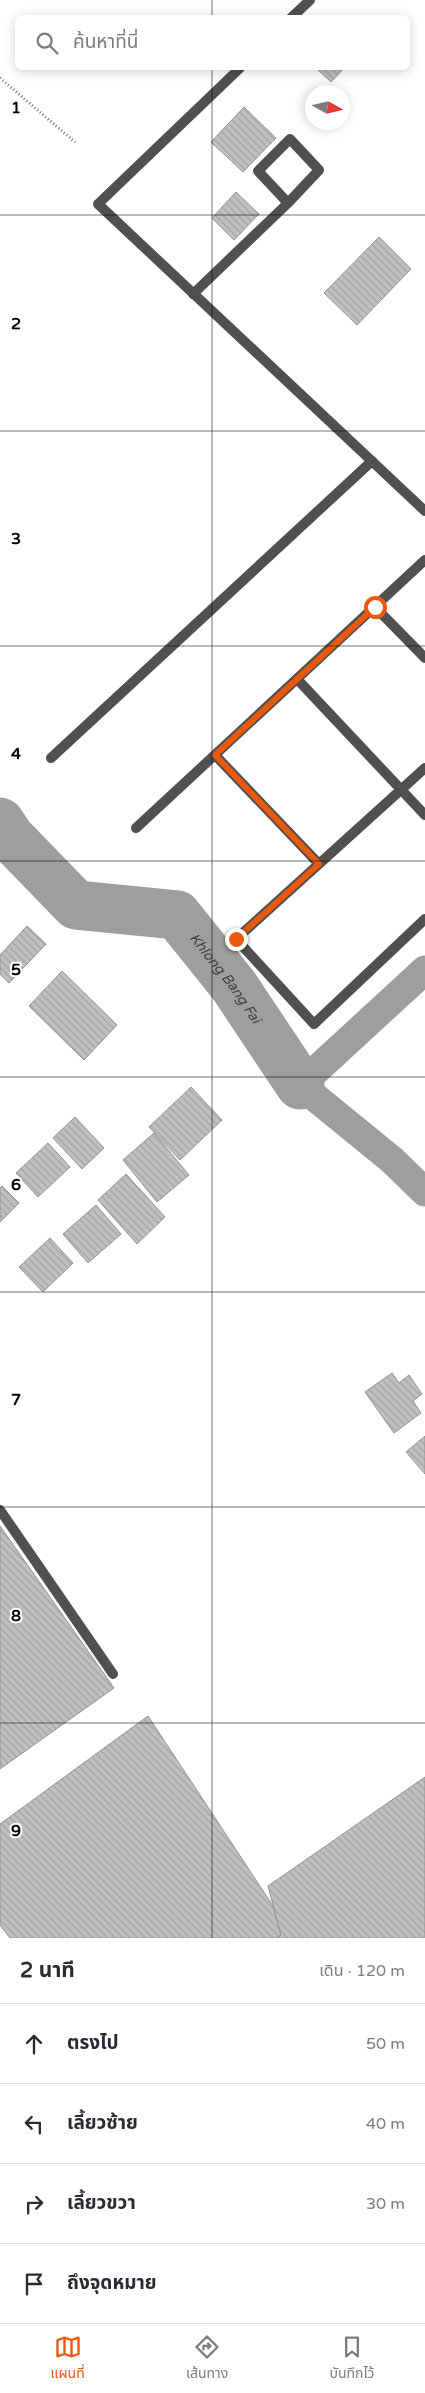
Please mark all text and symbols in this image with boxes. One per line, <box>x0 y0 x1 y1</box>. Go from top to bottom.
search box <box>15 15 410 70</box>
icon: search <box>33 29 61 57</box>
text: ค้นหาที่นี่ <box>73 31 138 53</box>
north arrow <box>305 85 350 130</box>
text: 1 <box>11 98 21 118</box>
text: 2 <box>11 314 21 334</box>
text: 3 <box>11 529 21 549</box>
route start <box>364 596 387 619</box>
text: 4 <box>11 744 21 764</box>
route end <box>225 928 248 951</box>
water label: Khlong Bang Fai <box>186 930 266 1028</box>
text: 5 <box>11 960 21 980</box>
text: 6 <box>11 1175 21 1195</box>
text: 7 <box>11 1390 21 1410</box>
text: 8 <box>11 1606 21 1626</box>
text: 9 <box>11 1821 21 1841</box>
text: 2 นาที <box>20 1958 75 1983</box>
text: เดิน · 120 m <box>319 1961 405 1981</box>
icon: ahead <box>20 2030 48 2058</box>
text: ตรงไป <box>67 2032 119 2054</box>
text: 50 m <box>366 2034 405 2054</box>
icon: left <box>20 2110 48 2138</box>
text: เลี้ยวซ้าย <box>67 2112 138 2134</box>
text: 40 m <box>366 2114 405 2134</box>
icon: right <box>20 2190 48 2218</box>
text: เลี้ยวขวา <box>67 2192 136 2214</box>
text: 30 m <box>366 2194 405 2214</box>
icon: arrive <box>20 2270 48 2298</box>
text: ถึงจุดหมาย <box>67 2272 157 2294</box>
tab: แผนที่ <box>51 2333 85 2384</box>
tab: เส้นทาง <box>186 2333 228 2384</box>
tab: บันทึกไว้ <box>329 2333 374 2384</box>

